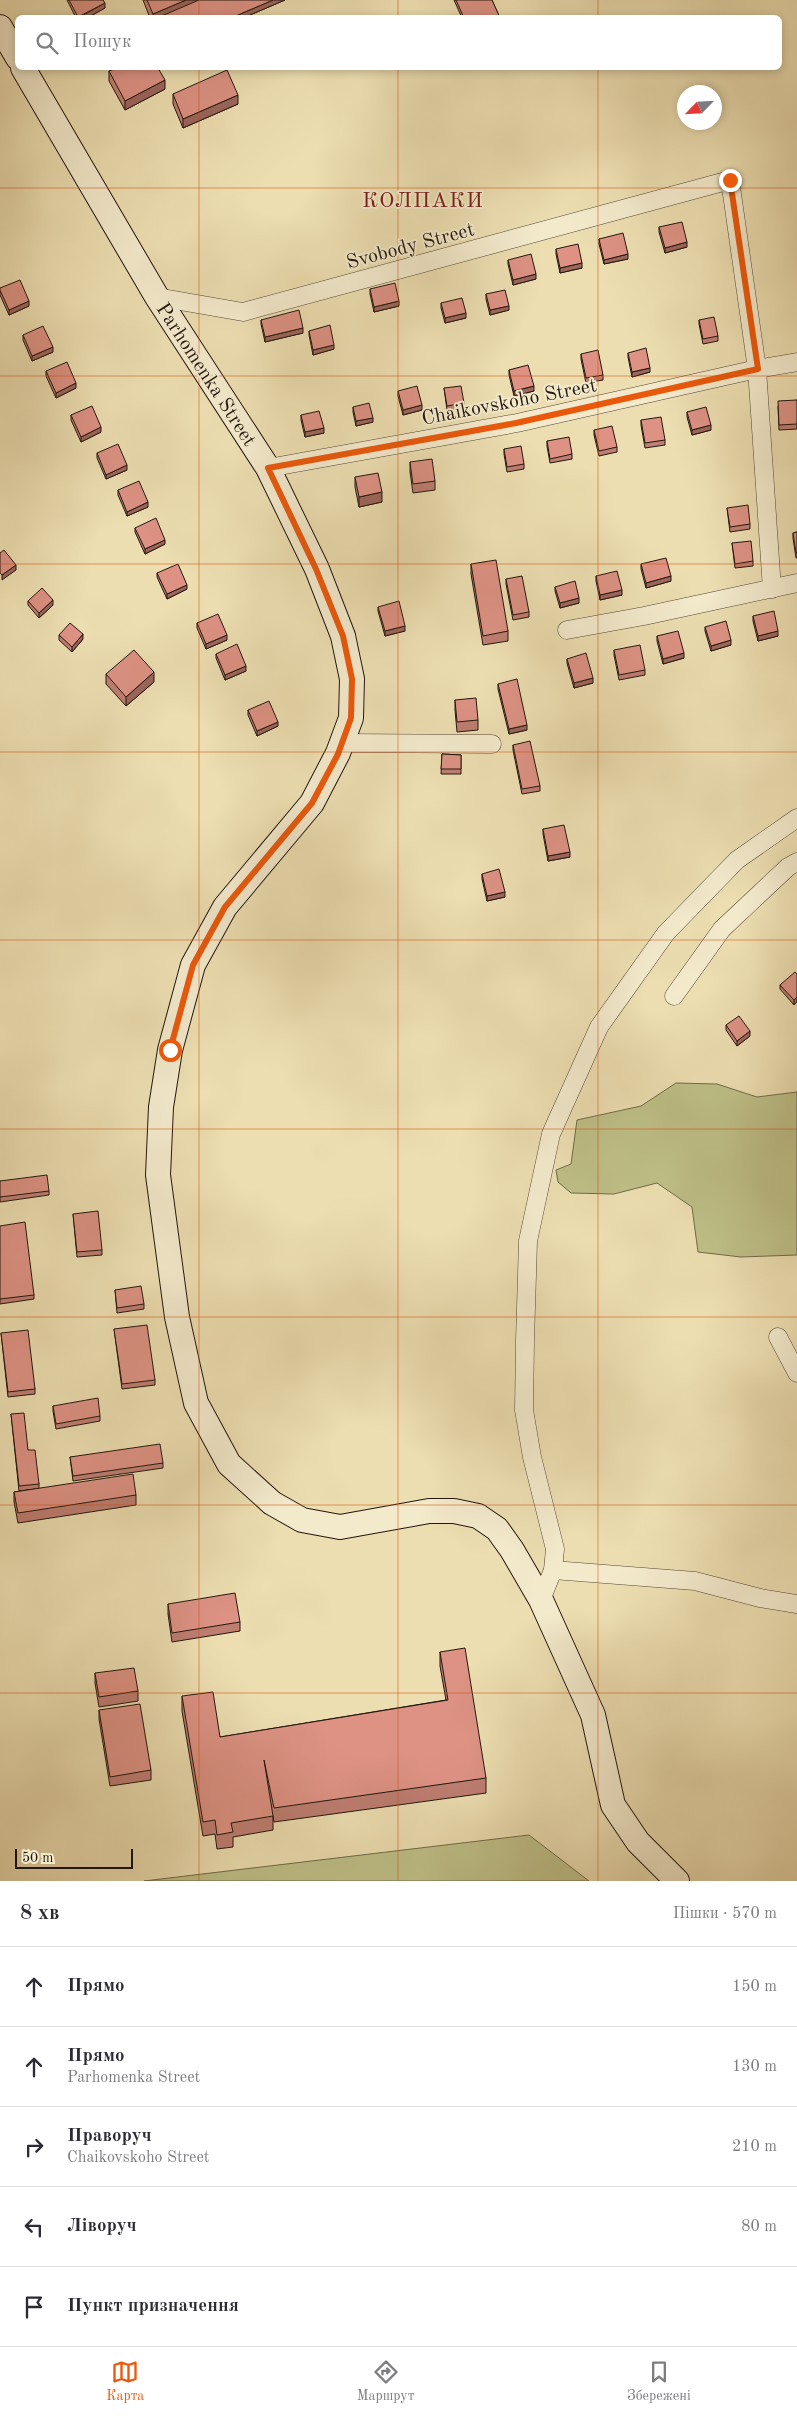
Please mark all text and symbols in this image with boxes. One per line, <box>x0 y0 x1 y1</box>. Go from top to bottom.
search box <box>15 15 782 70</box>
icon: search <box>33 29 61 57</box>
text: Пошук <box>73 33 131 52</box>
north arrow <box>677 85 722 130</box>
route end <box>719 169 742 192</box>
district label: КОЛПАКИ <box>362 190 484 212</box>
street label: Svobody Street <box>344 220 477 274</box>
street label: Parhomenka Street <box>152 300 259 450</box>
street label: Chaikovskoho Street <box>420 376 599 430</box>
route start <box>159 1039 182 1062</box>
scale bar <box>15 1846 132 1869</box>
text: 50 m <box>22 1851 53 1865</box>
text: 8 хв <box>20 1903 59 1924</box>
text: Пішки · 570 m <box>673 1906 777 1922</box>
icon: ahead <box>20 1973 48 2001</box>
text: Прямо <box>67 1977 125 1996</box>
text: 150 m <box>732 1979 777 1995</box>
text: Прямо <box>67 2047 125 2066</box>
icon: ahead <box>20 2053 48 2081</box>
text: 130 m <box>732 2059 777 2075</box>
text: Parhomenka Street <box>67 2070 200 2086</box>
text: Праворуч <box>67 2127 152 2146</box>
icon: right <box>20 2133 48 2161</box>
text: 210 m <box>732 2139 777 2155</box>
text: Chaikovskoho Street <box>67 2150 209 2166</box>
icon: left <box>20 2213 48 2241</box>
text: Ліворуч <box>67 2217 137 2236</box>
text: 80 m <box>741 2219 777 2235</box>
icon: arrive <box>20 2293 48 2321</box>
text: Пункт призначення <box>67 2297 239 2316</box>
tab: Карта <box>106 2358 144 2405</box>
tab: Маршрут <box>357 2358 414 2405</box>
tab: Збережені <box>627 2358 691 2405</box>

